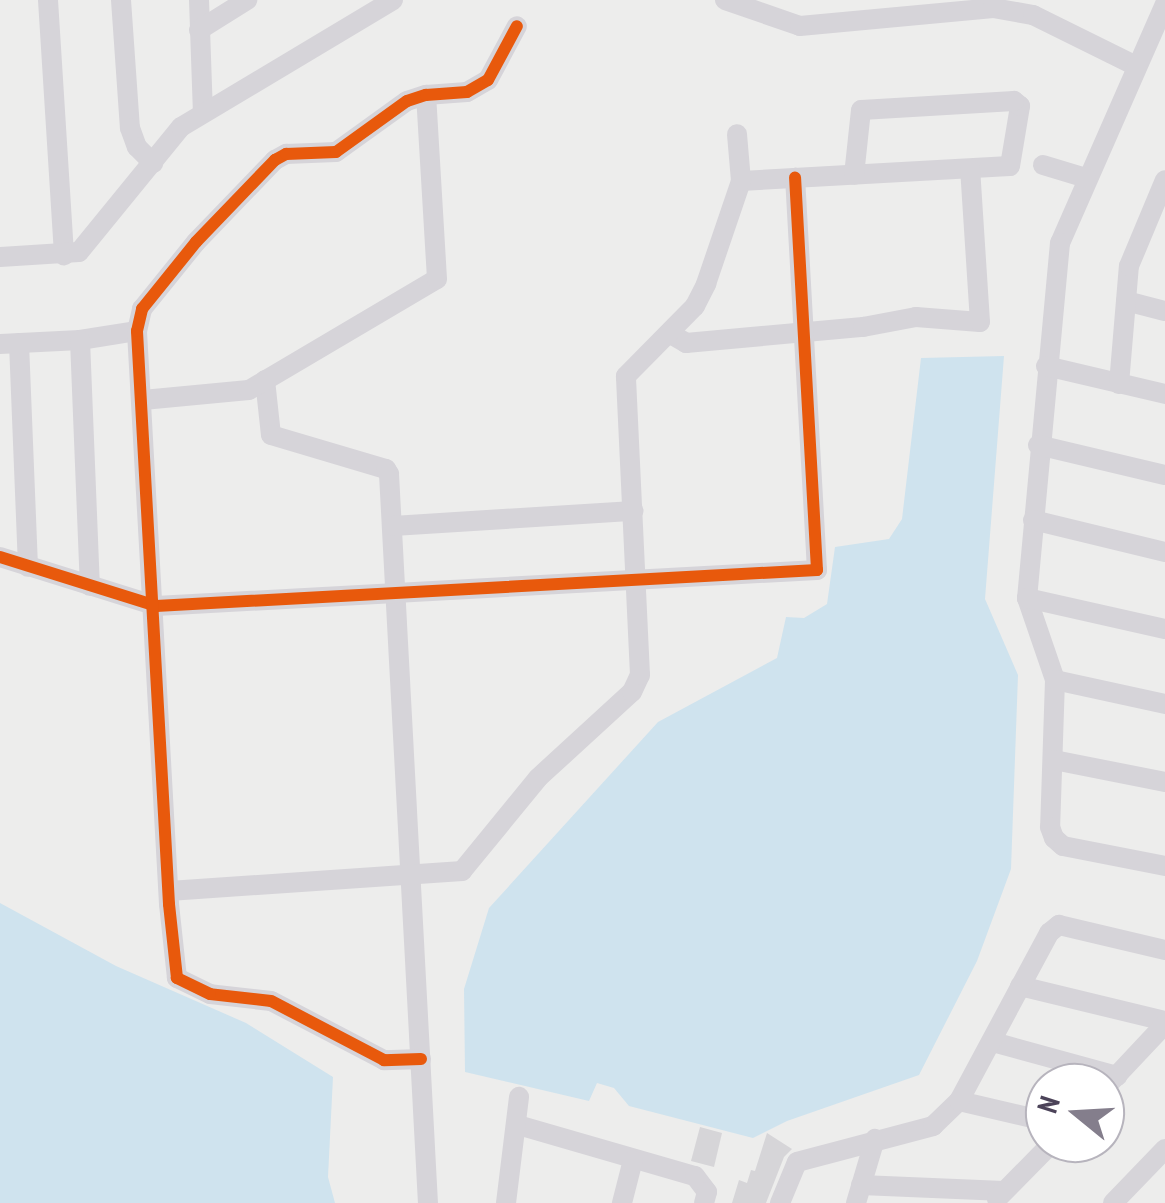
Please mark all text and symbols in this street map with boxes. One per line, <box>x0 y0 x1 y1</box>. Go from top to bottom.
north arrow <box>1025 1063 1125 1163</box>
text: N <box>1028 1091 1068 1117</box>

